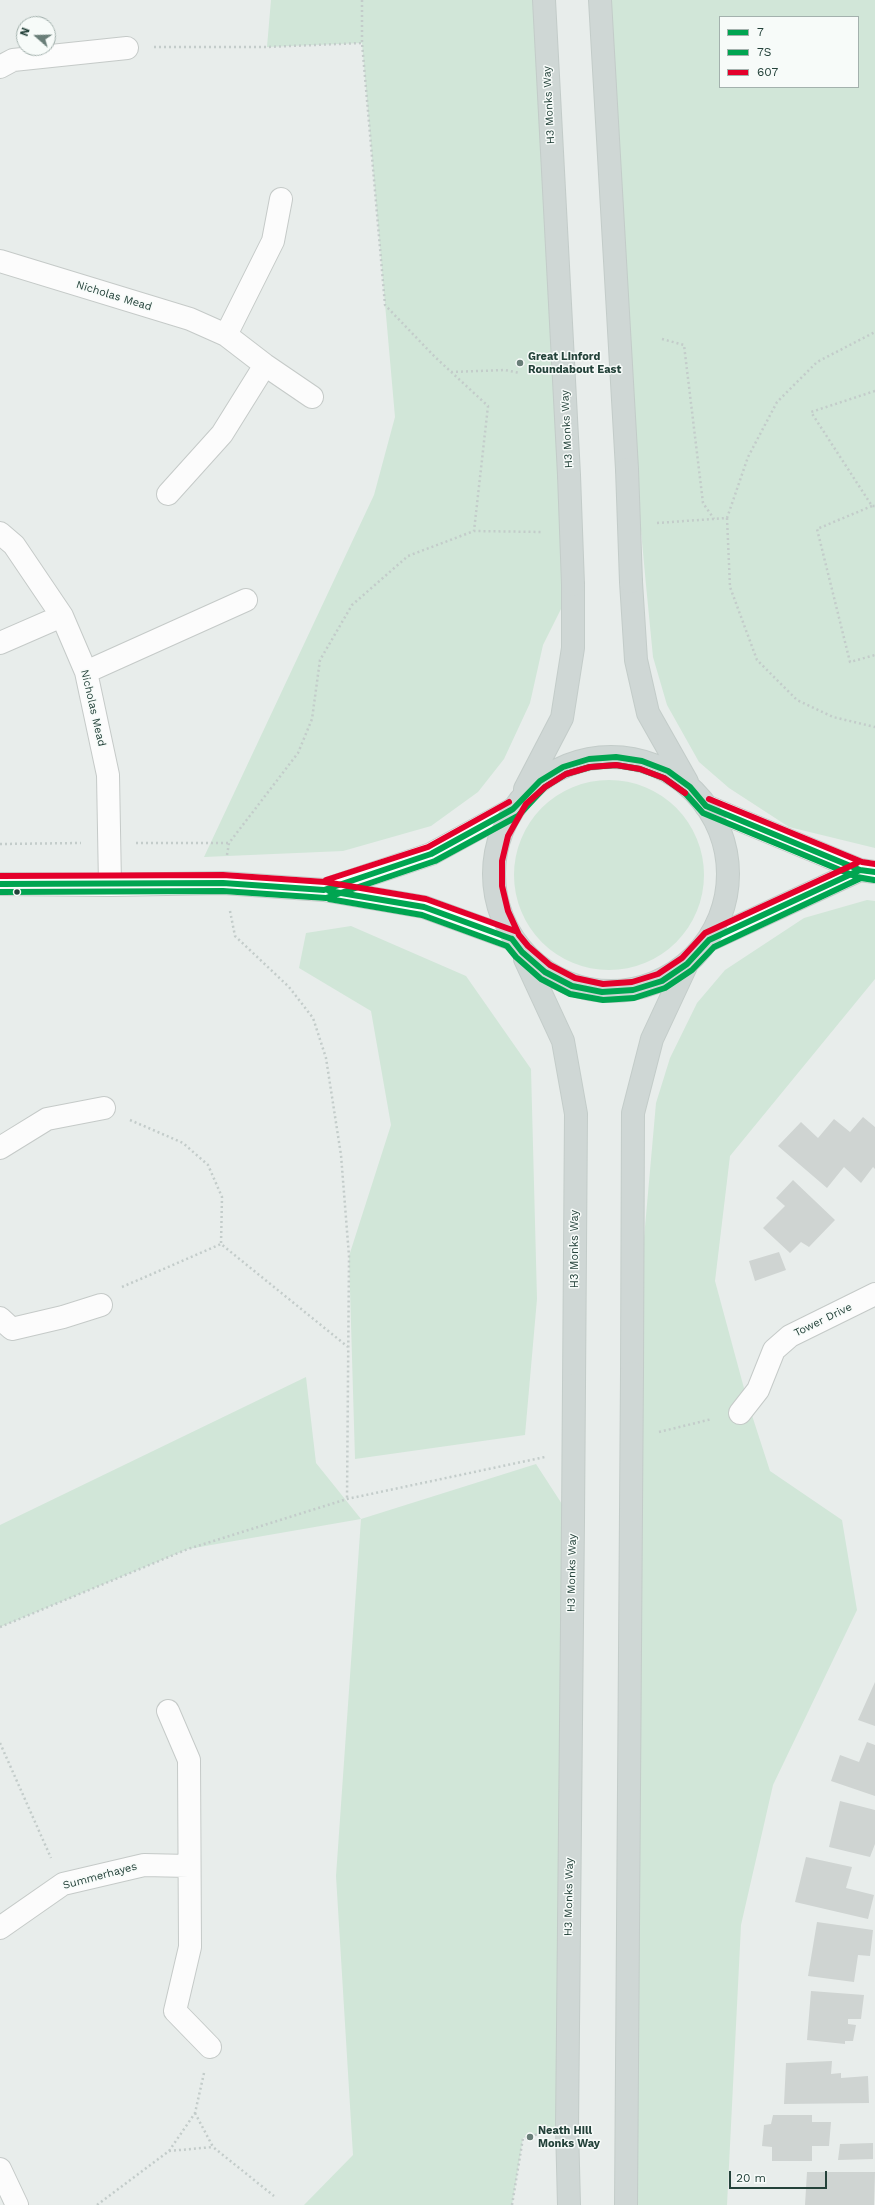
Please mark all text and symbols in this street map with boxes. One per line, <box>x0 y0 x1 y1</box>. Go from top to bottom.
north arrow <box>16 16 56 56</box>
legend <box>719 16 859 88</box>
text: 7 <box>757 25 764 39</box>
text: N <box>18 26 33 38</box>
text: 7S <box>757 45 771 59</box>
text: 607 <box>757 65 778 79</box>
street label: H3 Monks Way <box>540 66 558 144</box>
street label: Nicholas Mead <box>75 278 153 314</box>
place label: Great Linford Roundabout East <box>528 350 621 376</box>
marker: Great Linford Roundabout East <box>515 358 525 368</box>
street label: H3 Monks Way <box>558 390 576 468</box>
street label: Nicholas Mead <box>78 668 108 748</box>
unlabelled marker <box>12 887 22 897</box>
street label: H3 Monks Way <box>568 1210 582 1288</box>
street label: Tower Drive <box>792 1300 854 1340</box>
street label: H3 Monks Way <box>565 1534 579 1612</box>
street label: H3 Monks Way <box>562 1858 576 1936</box>
street label: Summerhayes <box>62 1860 138 1892</box>
place label: Neath Hill Monks Way <box>538 2124 600 2150</box>
marker: Neath Hill Monks Way <box>525 2132 535 2142</box>
scale bar <box>731 2163 829 2189</box>
text: 20 m <box>736 2171 766 2185</box>

